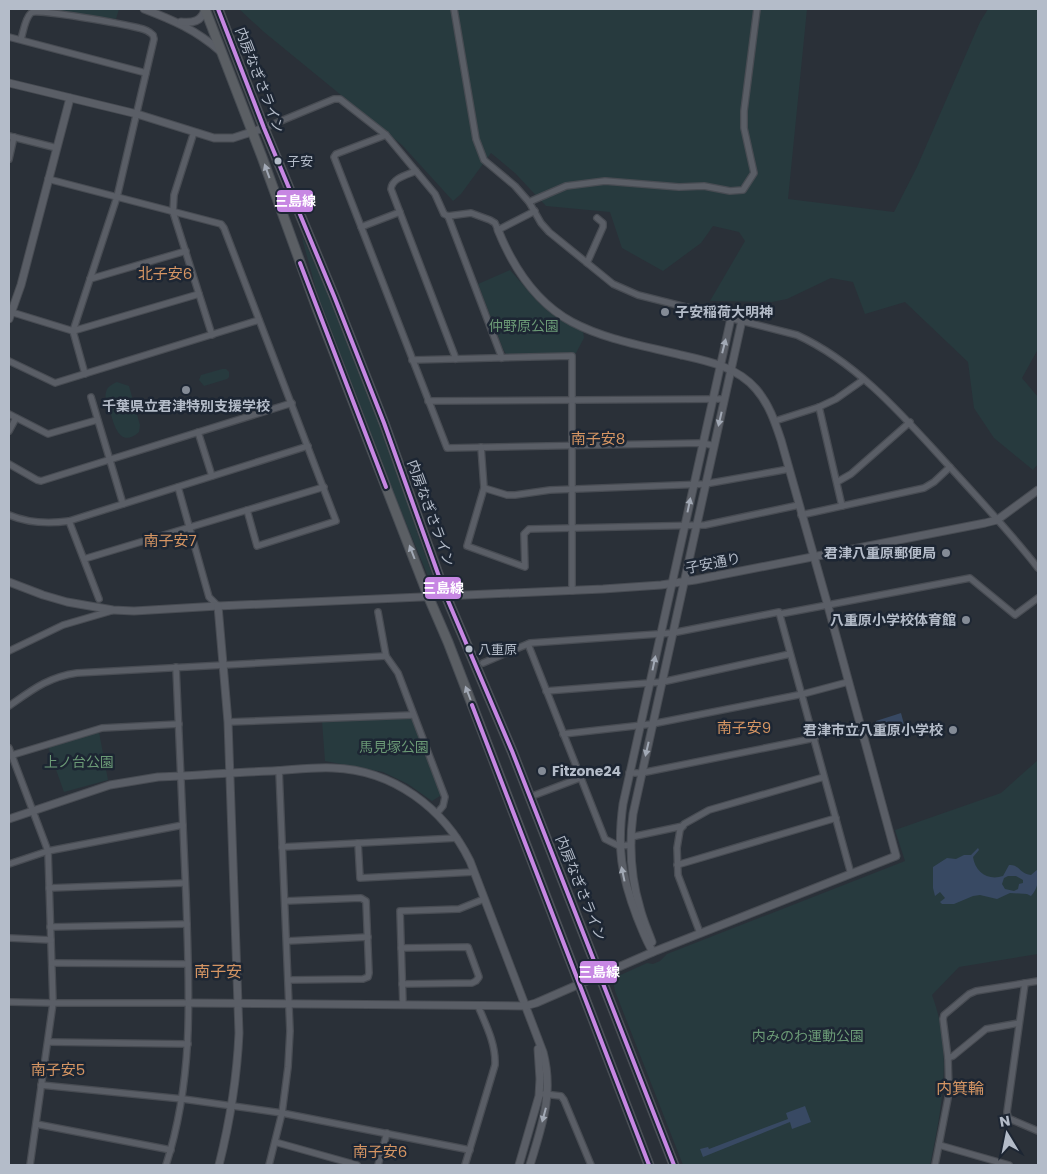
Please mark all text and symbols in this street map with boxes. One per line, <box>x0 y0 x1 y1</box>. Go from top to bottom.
street label: 内房なぎさライン <box>231 24 289 136</box>
place label: 子安 <box>287 152 313 171</box>
marker: 子安 <box>273 156 283 166</box>
one-way arrow <box>263 164 270 179</box>
line badge: 三島線 <box>276 189 314 213</box>
text: 三島線 <box>274 191 316 211</box>
district label: 北子安6 <box>138 263 192 284</box>
place label: 子安稲荷大明神 <box>675 302 773 322</box>
marker: 子安稲荷大明神 <box>659 306 671 318</box>
park label: 仲野原公園 <box>489 316 559 336</box>
one-way arrow <box>721 339 729 354</box>
marker: 千葉県立君津特別支援学校 <box>180 384 192 396</box>
place label: 千葉県立君津特別支援学校 <box>102 396 270 416</box>
one-way arrow <box>716 412 724 427</box>
district label: 南子安8 <box>571 428 625 449</box>
street label: 内房なぎさライン <box>402 457 460 569</box>
one-way arrow <box>685 497 693 512</box>
district label: 南子安7 <box>143 530 197 551</box>
place label: 君津八重原郵便局 <box>824 543 936 563</box>
one-way arrow <box>407 545 415 559</box>
marker: 君津八重原郵便局 <box>940 547 952 559</box>
street label: 子安通り <box>684 548 742 578</box>
line badge: 三島線 <box>424 576 462 600</box>
text: 三島線 <box>422 578 464 598</box>
place label: 八重原小学校体育館 <box>830 610 956 630</box>
marker: 八重原小学校体育館 <box>960 614 972 626</box>
place label: 八重原 <box>478 640 517 659</box>
marker: 八重原 <box>464 644 474 654</box>
one-way arrow <box>650 656 658 671</box>
one-way arrow <box>464 685 472 700</box>
district label: 南子安9 <box>717 717 771 738</box>
place label: 君津市立八重原小学校 <box>803 720 943 740</box>
marker: 君津市立八重原小学校 <box>947 724 959 736</box>
park label: 馬見塚公園 <box>359 737 429 757</box>
one-way arrow <box>643 741 651 756</box>
park label: 上ノ台公園 <box>44 752 114 772</box>
place label: Fitzone24 <box>552 761 621 781</box>
marker: Fitzone24 <box>536 765 548 777</box>
street label: 内房なぎさライン <box>551 832 611 944</box>
one-way arrow <box>619 866 627 882</box>
district label: 南子安 <box>194 960 242 983</box>
line badge: 三島線 <box>579 960 618 984</box>
text: 三島線 <box>578 962 620 982</box>
park label: 内みのわ運動公園 <box>752 1026 864 1046</box>
district label: 南子安5 <box>31 1059 85 1080</box>
district label: 内箕輪 <box>936 1077 984 1100</box>
one-way arrow <box>540 1108 548 1123</box>
north arrow <box>982 1109 1032 1159</box>
text: N <box>998 1110 1012 1132</box>
district label: 南子安6 <box>353 1141 407 1162</box>

